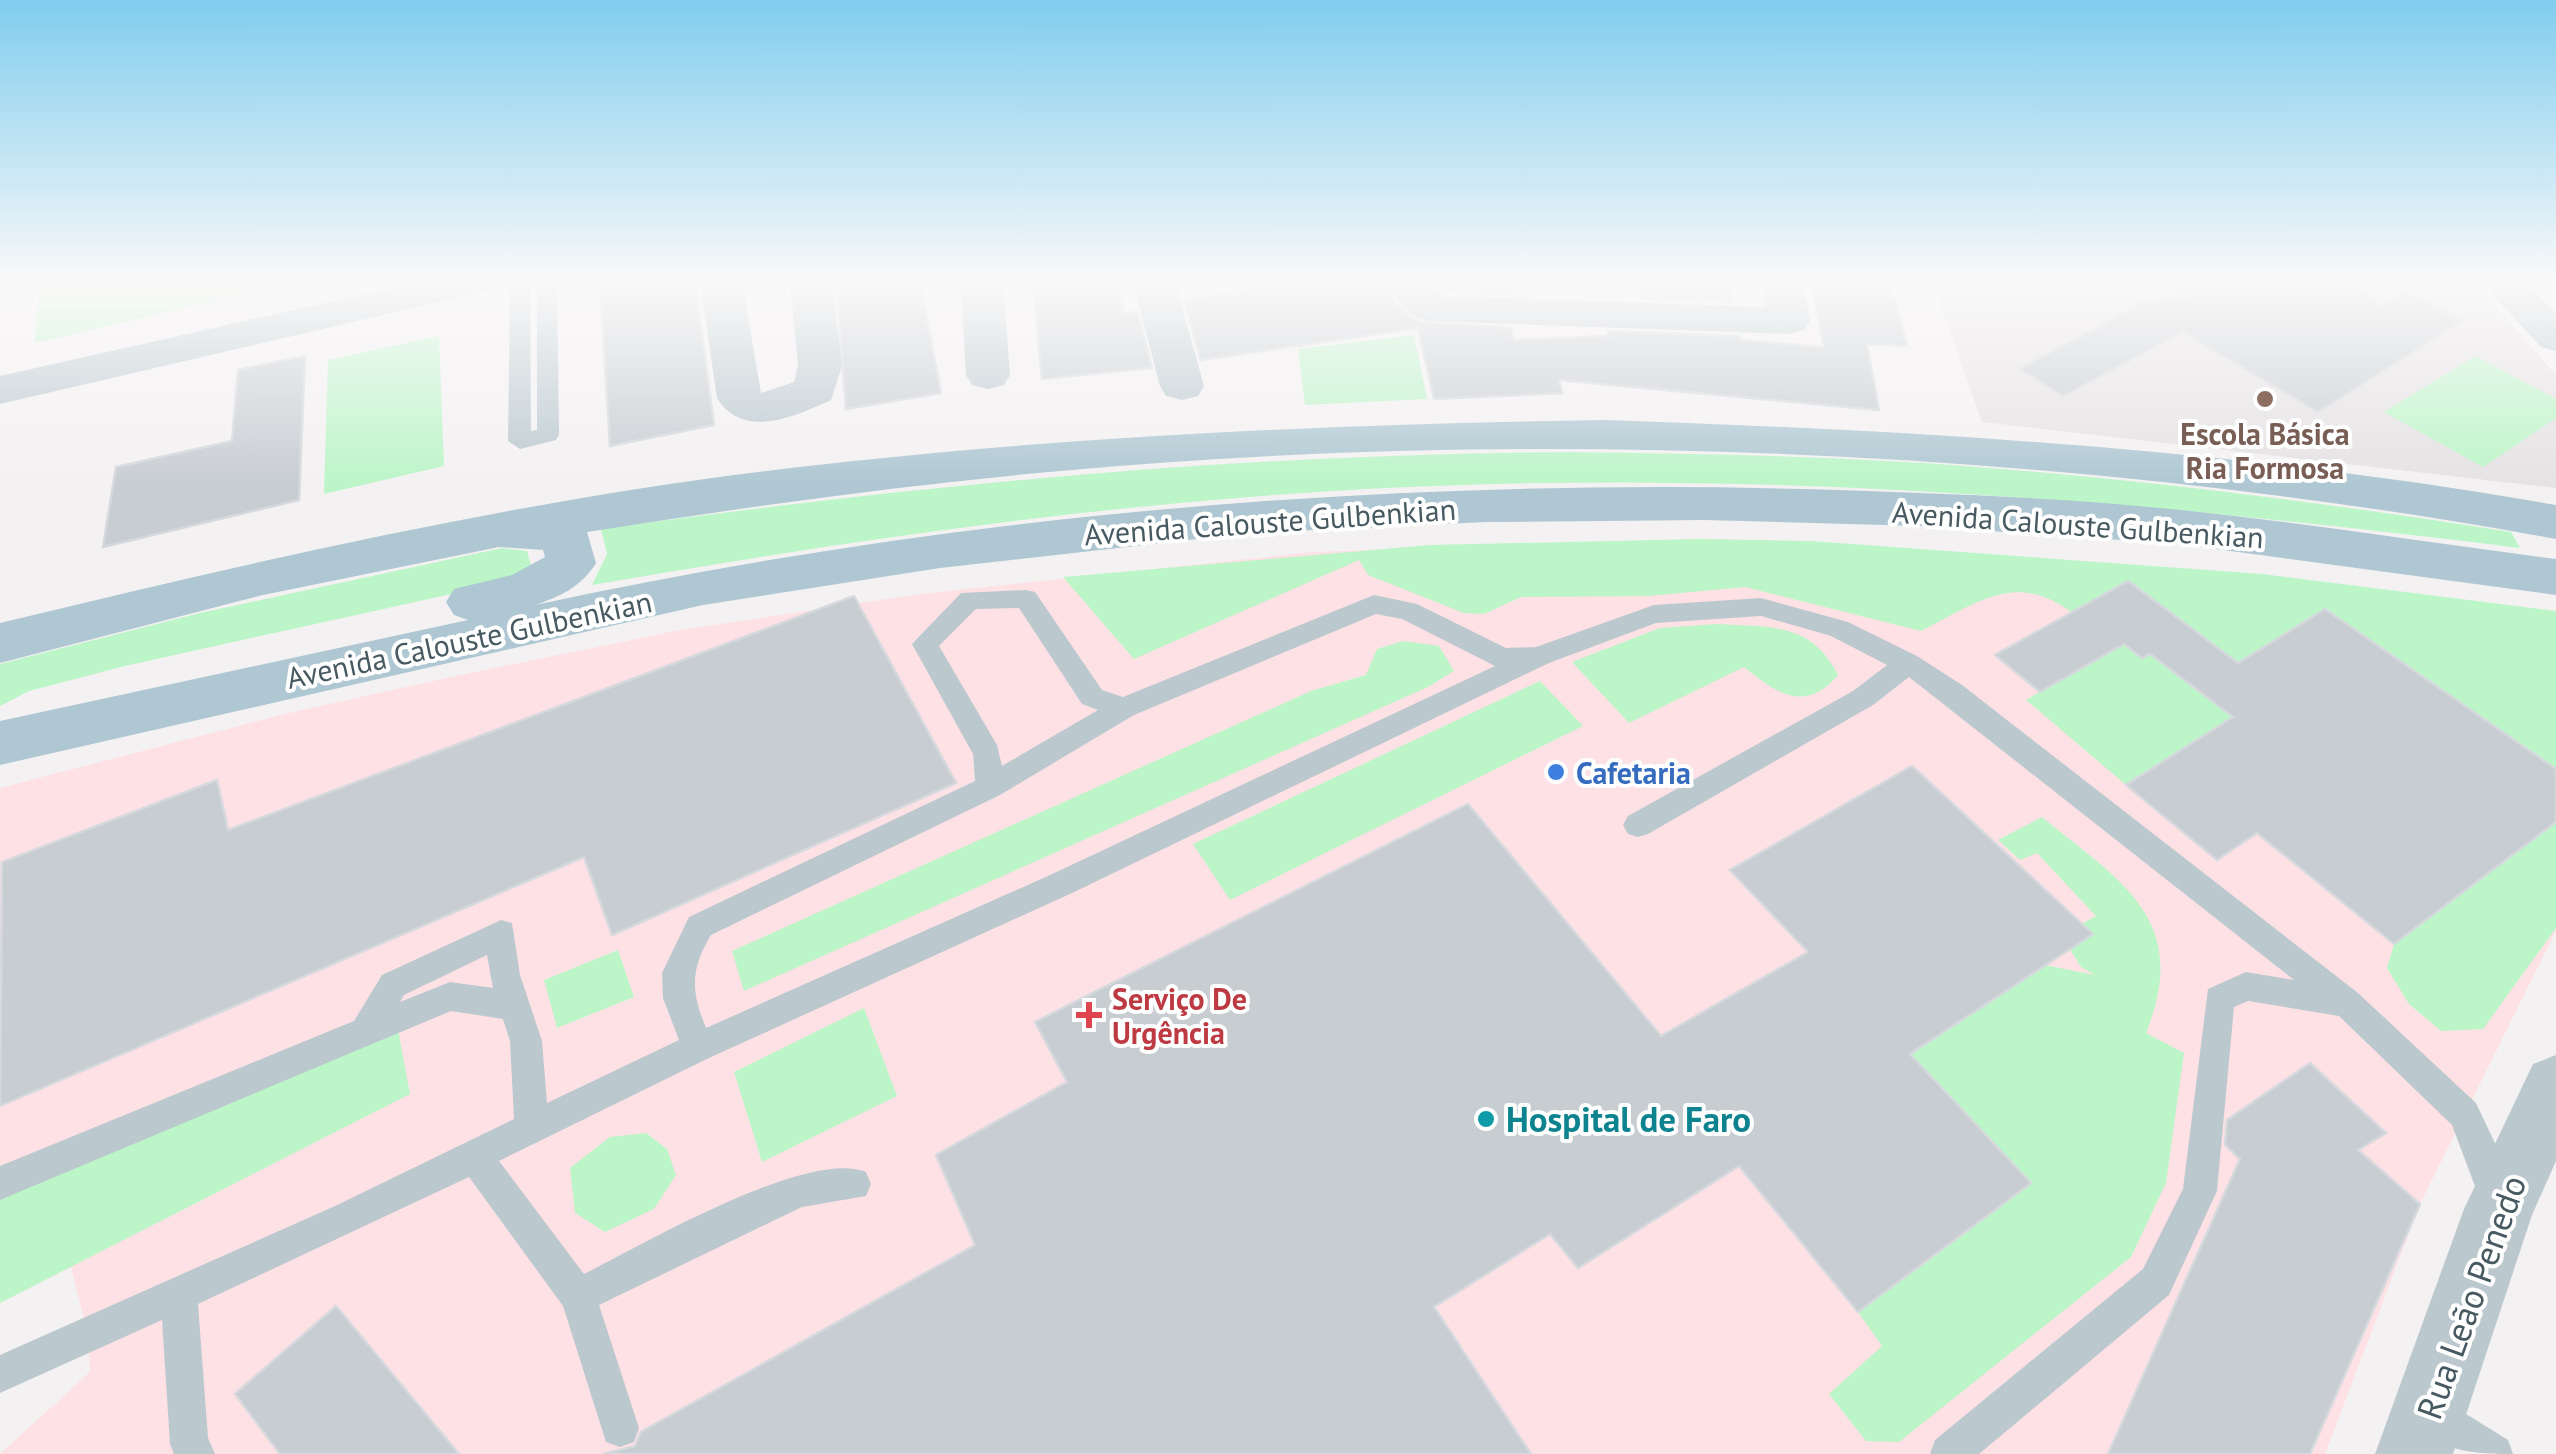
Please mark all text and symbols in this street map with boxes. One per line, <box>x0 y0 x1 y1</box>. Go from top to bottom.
marker: Escola Básica Ria Formosa <box>2254 388 2276 410</box>
place label: Escola Básica Ria Formosa <box>2180 414 2350 487</box>
street label: Avenida Calouste Gulbenkian <box>1083 489 1457 553</box>
street label: Avenida Calouste Gulbenkian <box>1891 492 2265 556</box>
street label: Avenida Calouste Gulbenkian <box>283 581 655 697</box>
place label: Cafetaria <box>1576 753 1691 792</box>
marker: Cafetaria <box>1545 761 1567 783</box>
place label: Serviço De Urgência <box>1112 979 1247 1052</box>
marker: Serviço De Urgência <box>1076 1002 1102 1028</box>
place label: Hospital de Faro <box>1506 1096 1751 1142</box>
marker: Hospital de Faro <box>1475 1108 1497 1130</box>
street label: Rua Leão Penedo <box>2406 1169 2536 1425</box>

